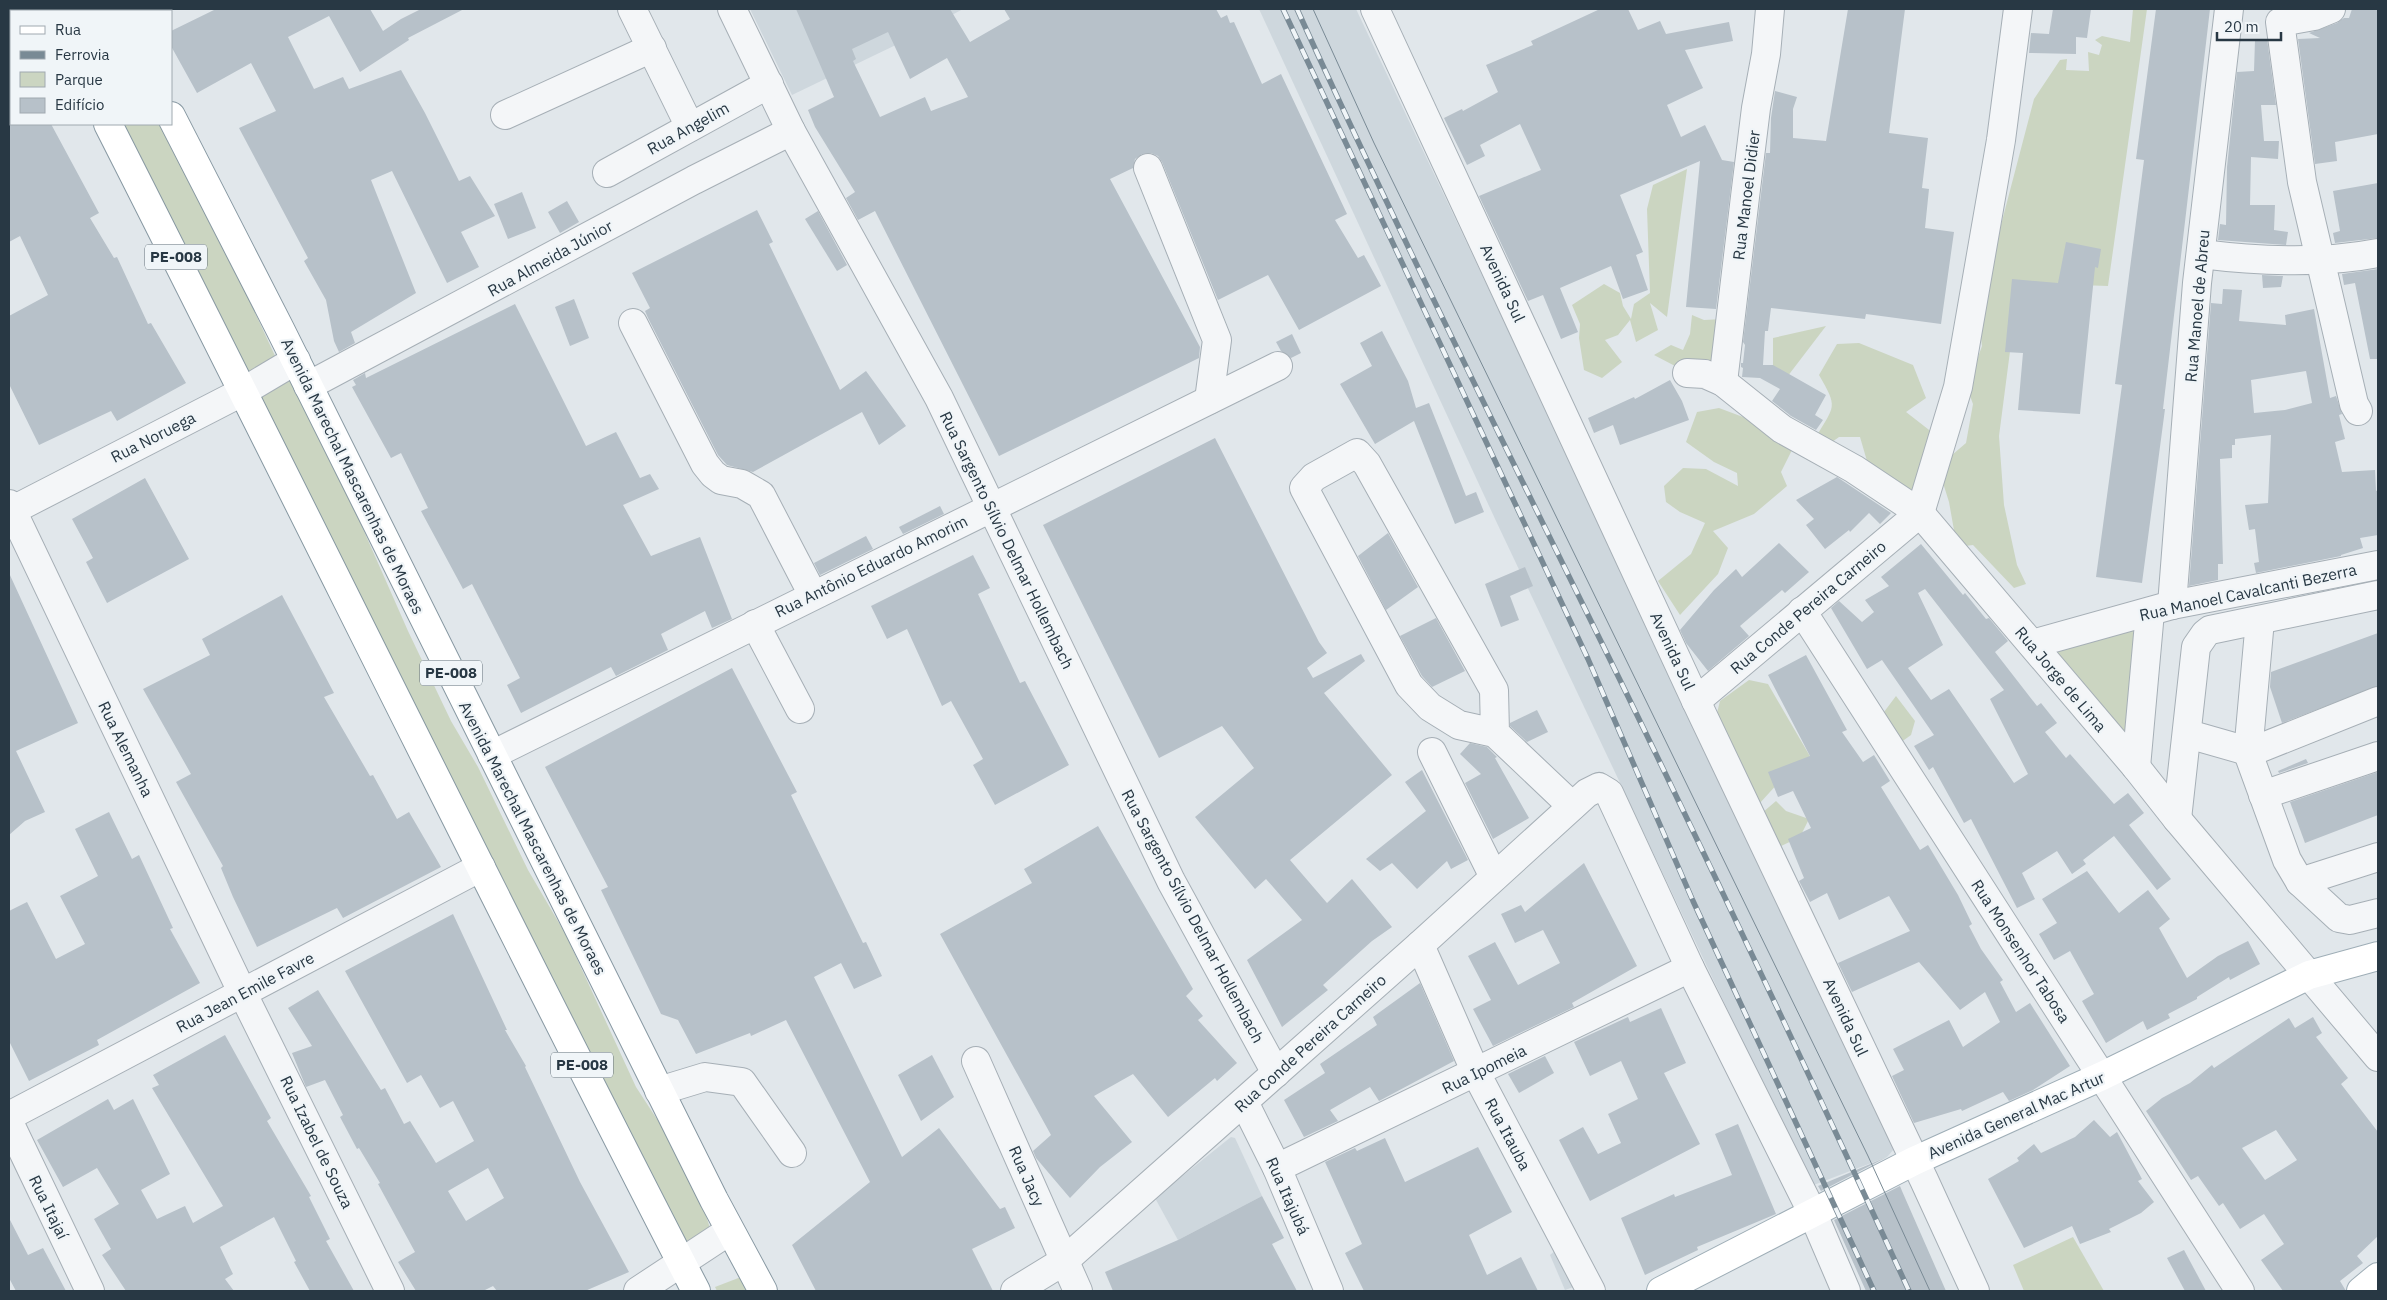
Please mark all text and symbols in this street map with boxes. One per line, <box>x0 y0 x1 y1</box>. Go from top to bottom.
legend <box>10 10 172 125</box>
scale bar <box>2217 10 2281 42</box>
text: 20 m <box>2224 17 2259 36</box>
text: Rua <box>55 20 81 39</box>
text: Ferrovia <box>55 45 110 64</box>
text: Parque <box>55 70 103 89</box>
text: Edifício <box>55 95 104 114</box>
street label: Rua Angelim <box>644 97 732 159</box>
street label: Rua Manoel Didier <box>1728 129 1764 261</box>
street label: Rua Almeida Júnior <box>484 215 616 301</box>
street label: Rua Manoel de Abreu <box>2180 229 2214 383</box>
street label: Avenida Sul <box>1476 241 1530 325</box>
road number: PE-008 <box>145 244 207 270</box>
street label: Avenida Marechal Mascarenhas de Moraes <box>277 335 429 617</box>
street label: Rua Noruega <box>107 407 199 467</box>
street label: Rua Sargento Sílvio Delmar Hollembach <box>936 408 1078 672</box>
street label: Rua Antônio Eduardo Amorim <box>771 510 971 622</box>
street label: Rua Conde Pereira Carneiro <box>1726 536 1890 678</box>
street label: Rua Manoel Cavalcanti Bezerra <box>2138 559 2359 625</box>
street label: Avenida Sul <box>1646 609 1700 693</box>
street label: Rua Jorge de Lima <box>2011 622 2111 736</box>
road number: PE-008 <box>420 660 482 686</box>
street label: Rua Alemanha <box>94 698 158 801</box>
street label: Avenida Marechal Mascarenhas de Moraes <box>455 698 611 978</box>
street label: Rua Sargento Sílvio Delmar Hollembach <box>1117 786 1269 1046</box>
street label: Rua Monsenhor Tabosa <box>1967 875 2075 1027</box>
street label: Rua Jean Emile Favre <box>173 947 318 1037</box>
street label: Rua Conde Pereira Carneiro <box>1230 970 1390 1116</box>
street label: Avenida Sul <box>1819 975 1873 1059</box>
street label: Rua Ipomeia <box>1438 1040 1530 1098</box>
road number: PE-008 <box>551 1052 613 1078</box>
street label: Avenida General Mac Artur <box>1924 1067 2108 1163</box>
street label: Rua Izabel de Souza <box>276 1072 358 1212</box>
street label: Rua Itauba <box>1481 1094 1536 1174</box>
street label: Rua Jacy <box>1005 1143 1049 1209</box>
street label: Rua Itajubá <box>1262 1154 1314 1238</box>
street label: Rua Itajaí <box>25 1172 73 1242</box>

